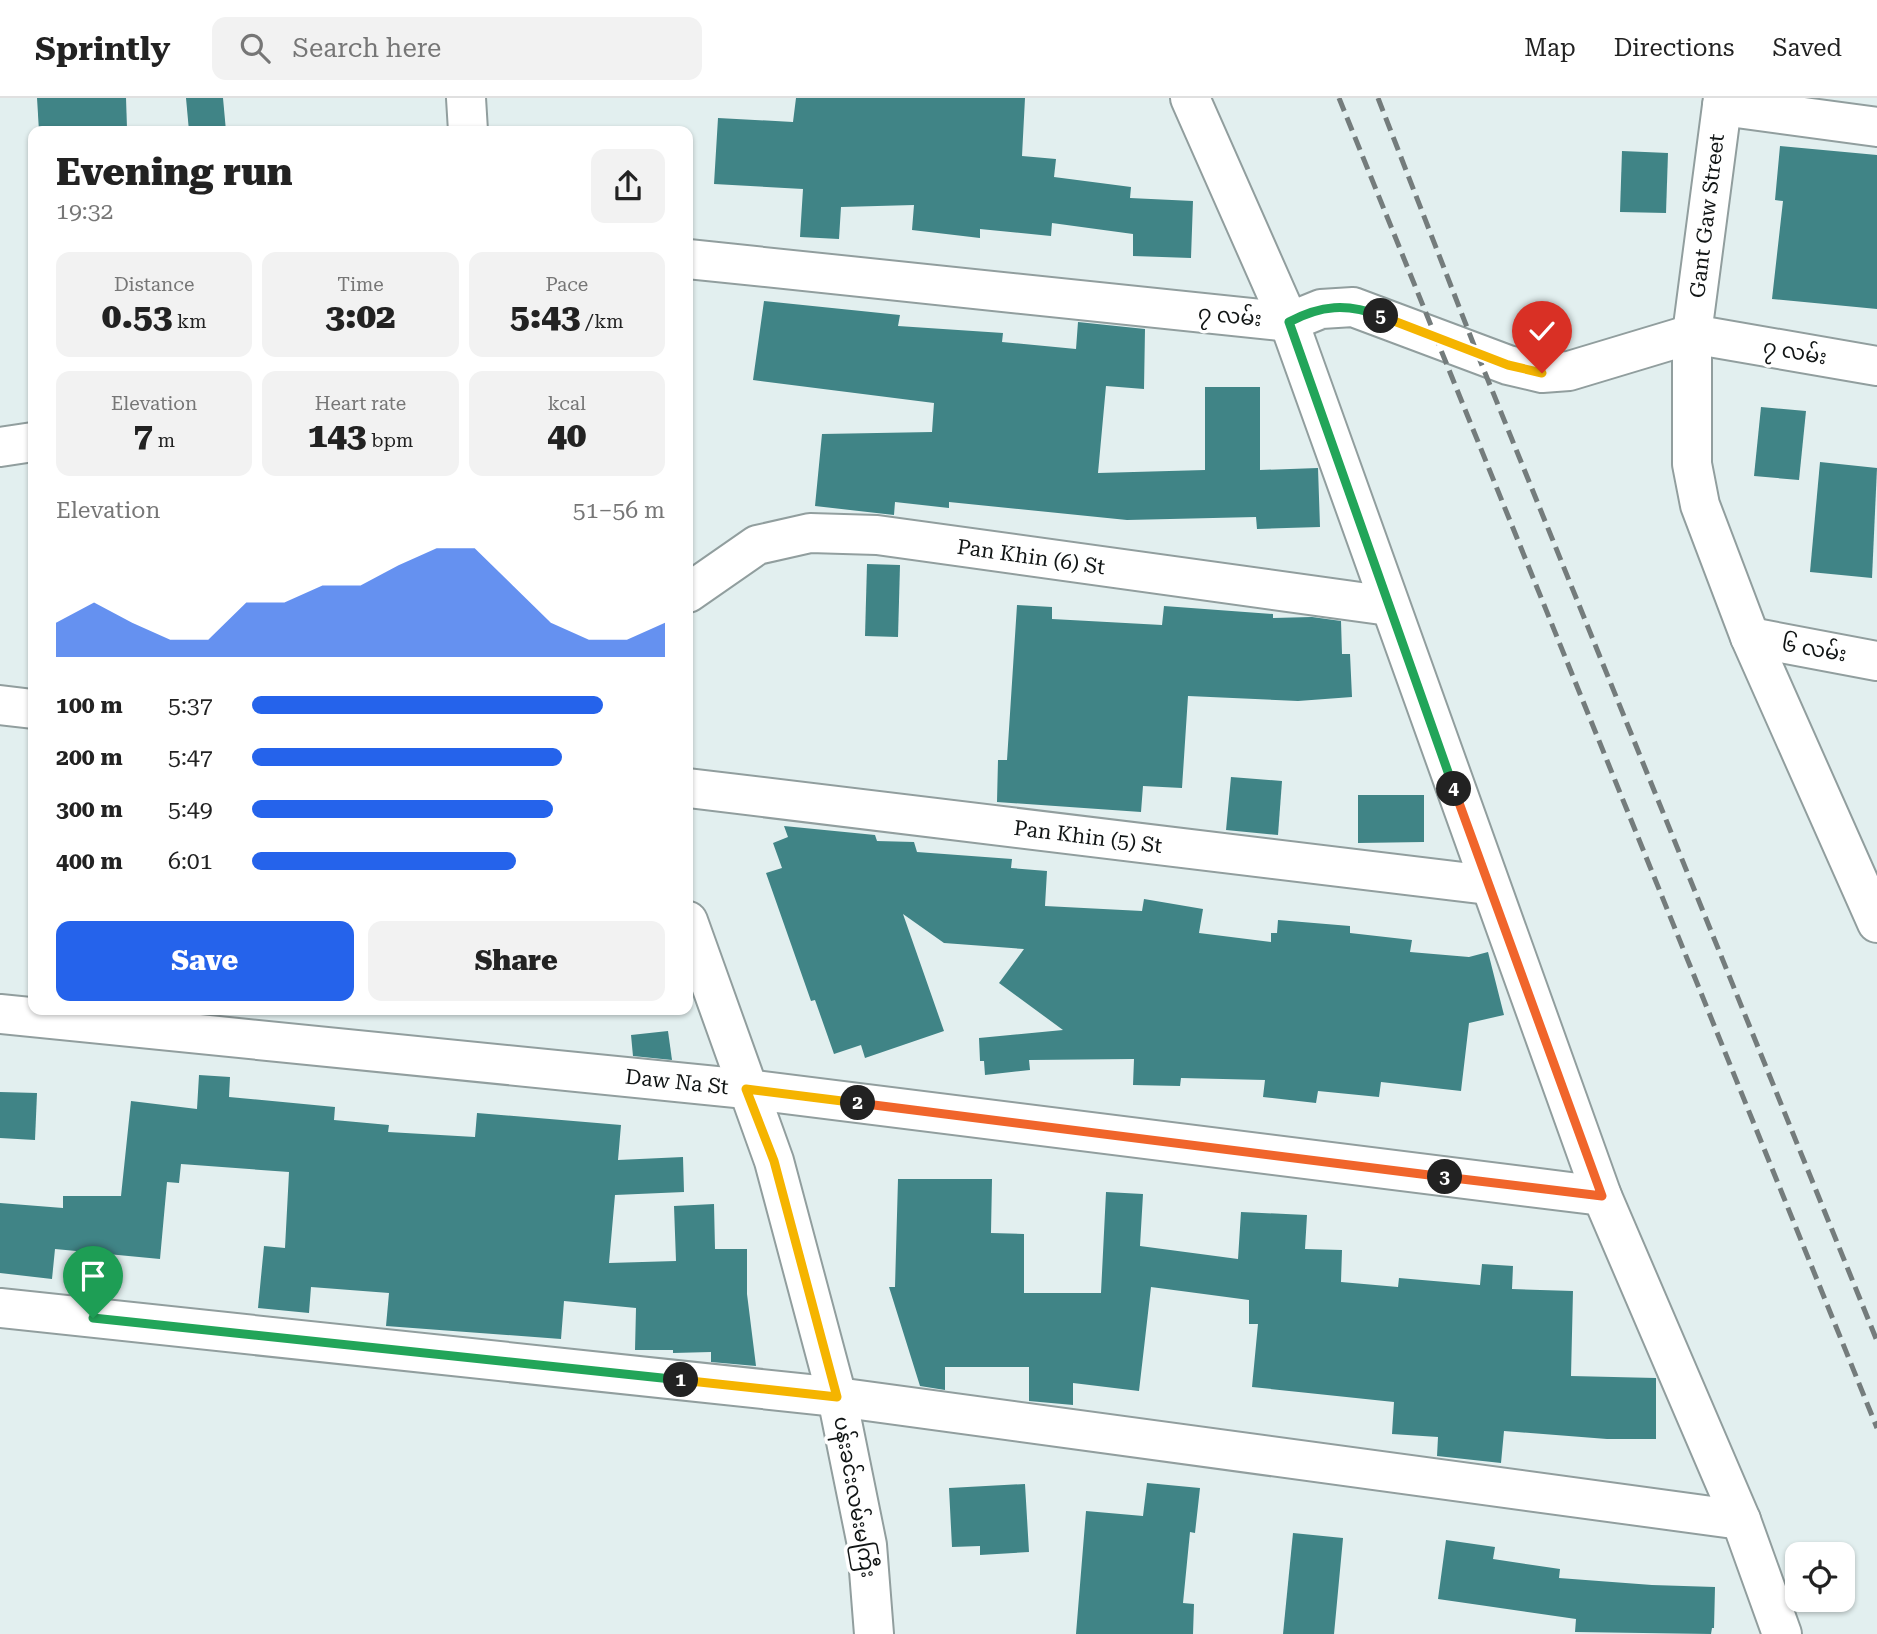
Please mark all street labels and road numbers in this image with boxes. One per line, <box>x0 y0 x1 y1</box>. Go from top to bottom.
street label: Gant Gaw Street <box>1685 132 1729 299</box>
street label: ၇ လမ်း <box>1196 297 1263 336</box>
street label: ၇ လမ်း <box>1761 331 1829 374</box>
street label: Pan Khin (6) St <box>955 535 1107 579</box>
street label: ၆ လမ်း <box>1780 628 1849 667</box>
street label: Pan Khin (5) St <box>1012 816 1164 858</box>
street label: Daw Na St <box>624 1065 730 1099</box>
street label: ပန်းခင်းလမ်းမကြီး <box>824 1414 885 1580</box>

